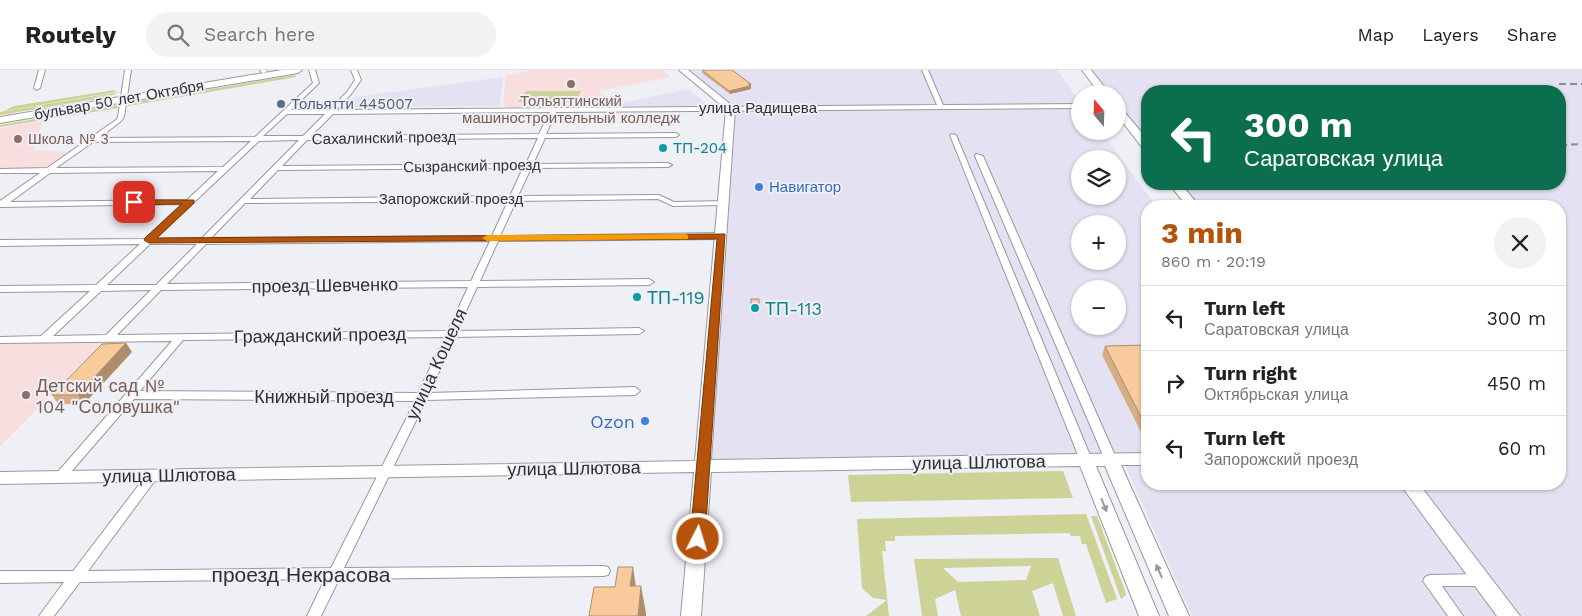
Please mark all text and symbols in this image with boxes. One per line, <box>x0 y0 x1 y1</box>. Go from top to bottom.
search box <box>146 12 496 57</box>
text: Routely <box>25 21 116 49</box>
icon: search <box>164 21 192 49</box>
text: Search here <box>204 23 315 46</box>
text: Map <box>1357 24 1394 45</box>
text: Layers <box>1422 24 1479 45</box>
text: Share <box>1507 24 1557 45</box>
street label: бульвар 50 лет Октября <box>33 76 205 124</box>
marker: Тольяттинский машиностроительный колледж <box>565 78 577 90</box>
north arrow <box>1071 85 1126 140</box>
map controls <box>1071 85 1126 335</box>
place label: Тольяттинский машиностроительный колледж <box>462 92 680 127</box>
place label: Тольятти 445007 <box>291 95 413 113</box>
marker: Тольятти 445007 <box>275 98 287 110</box>
street label: улица Радищева <box>699 99 818 117</box>
text: 300 m <box>1244 104 1353 146</box>
icon: left <box>1161 105 1226 170</box>
street label: Сахалинский проезд <box>312 128 457 148</box>
place label: Школа № 3 <box>28 130 109 148</box>
marker: Школа № 3 <box>12 133 24 145</box>
place label: ТП-204 <box>673 139 727 157</box>
marker: ТП-204 <box>657 142 669 154</box>
text: Саратовская улица <box>1244 146 1443 171</box>
button: layers <box>1071 150 1126 205</box>
street label: Сызранский проезд <box>403 156 541 176</box>
place label: Навигатор <box>769 178 841 196</box>
pin <box>113 181 155 223</box>
marker: Навигатор <box>753 181 765 193</box>
icon: arrive <box>120 188 148 216</box>
street label: Запорожский проезд <box>379 190 523 208</box>
button: + <box>1071 215 1126 270</box>
text: 3 min <box>1161 215 1243 250</box>
button: close <box>1494 217 1546 269</box>
text: 860 m · 20:19 <box>1161 252 1266 271</box>
street label: проезд Шевченко <box>252 273 398 297</box>
button: − <box>1071 280 1126 335</box>
place label: ТП-119 <box>647 287 705 308</box>
marker: ТП-119 <box>631 291 643 303</box>
text: Turn left <box>1204 297 1285 320</box>
place label: ТП-113 <box>765 298 822 319</box>
marker: ТП-113 <box>749 302 761 314</box>
icon: left <box>1161 304 1189 332</box>
street label: улица Кошеля <box>401 305 471 423</box>
text: 300 m <box>1487 307 1546 330</box>
text: Саратовская улица <box>1204 320 1349 339</box>
street label: Гражданский проезд <box>234 323 407 347</box>
text: Turn right <box>1204 362 1297 385</box>
icon: right <box>1161 369 1189 397</box>
text: 450 m <box>1487 372 1546 395</box>
place label: Детский сад № 104 "Соловушка" <box>36 375 180 417</box>
text: Октябрьская улица <box>1204 385 1348 404</box>
street label: Книжный проезд <box>254 386 394 407</box>
marker: Детский сад № 104 "Соловушка" <box>20 389 32 401</box>
place label: Ozon <box>590 411 635 432</box>
marker: Ozon <box>639 415 651 427</box>
text: Turn left <box>1204 427 1285 450</box>
icon: left <box>1161 434 1189 462</box>
text: 60 m <box>1498 437 1546 460</box>
street label: улица Шлютова <box>912 450 1047 474</box>
text: Запорожский проезд <box>1204 450 1358 469</box>
street label: улица Шлютова <box>507 456 642 480</box>
street label: улица Шлютова <box>102 463 237 487</box>
one-way arrow <box>1101 498 1109 512</box>
position arrow <box>671 512 723 564</box>
street label: проезд Некрасова <box>212 562 391 587</box>
one-way arrow <box>1155 564 1163 578</box>

